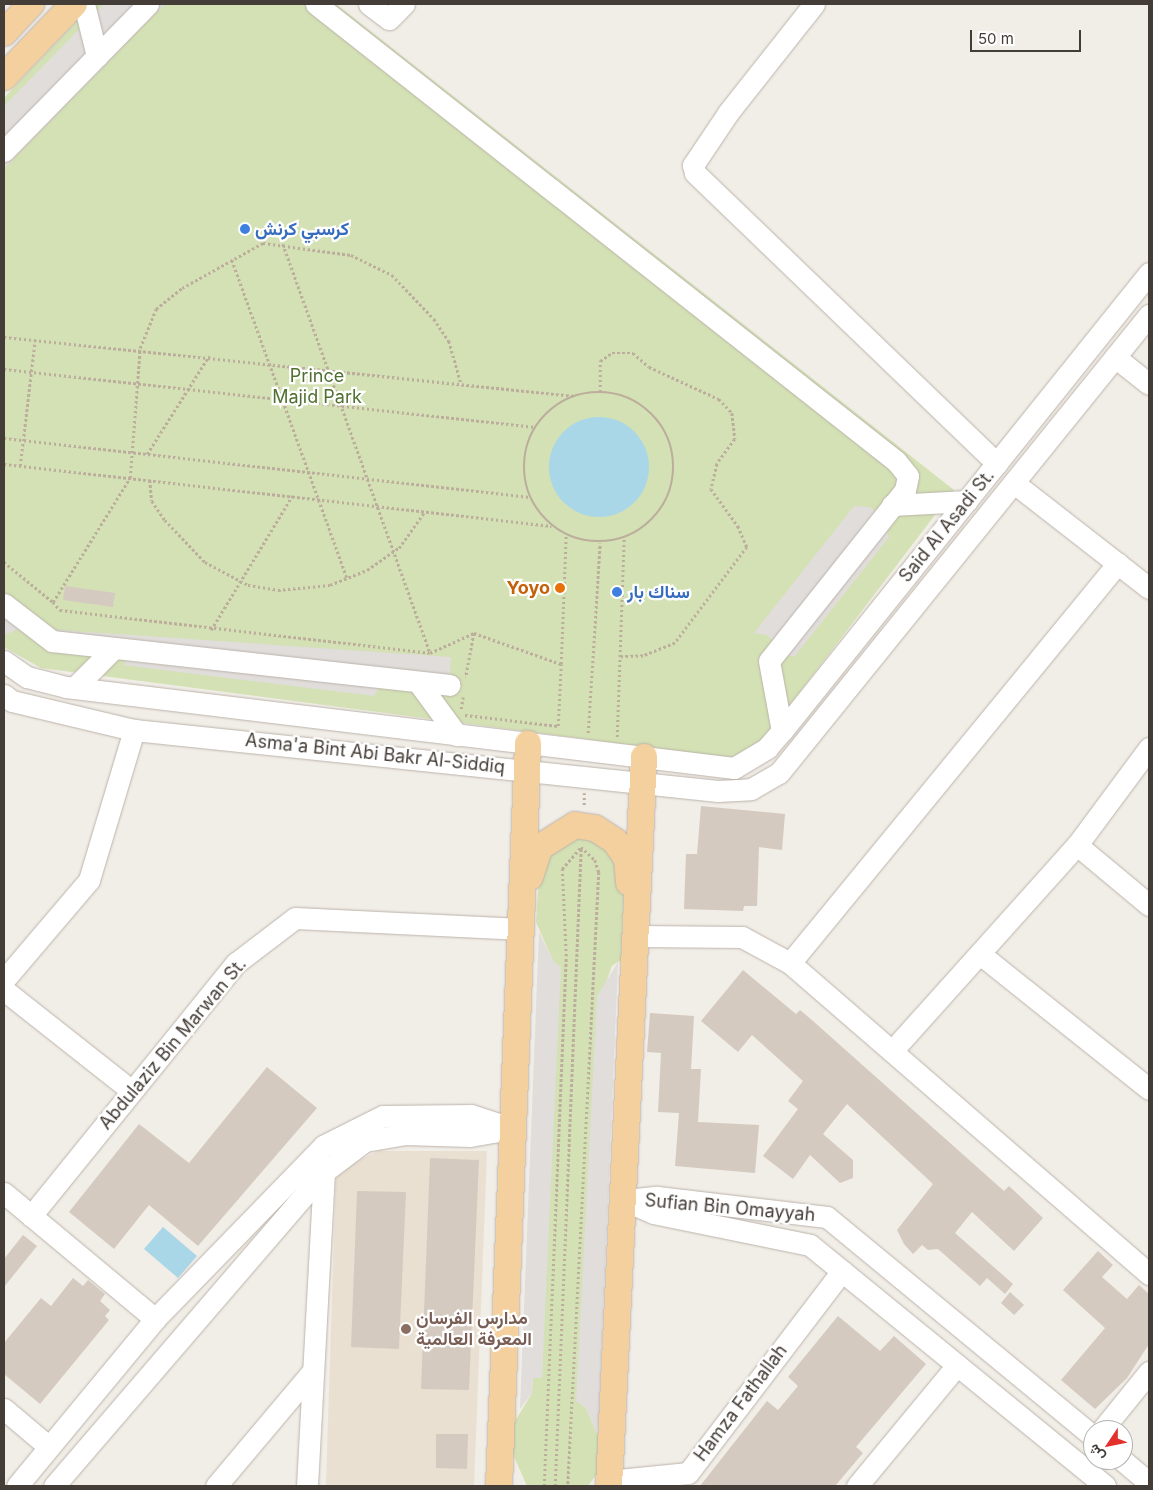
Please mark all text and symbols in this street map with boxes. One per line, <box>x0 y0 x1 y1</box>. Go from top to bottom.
scale bar <box>973 20 1084 52</box>
text: 50 m <box>978 29 1014 48</box>
place label: كرسبي كرنش <box>255 218 349 240</box>
marker: كرسبي كرنش <box>239 223 251 235</box>
park label: Prince Majid Park <box>272 366 362 408</box>
street label: Said Al Asadi St. <box>895 465 999 587</box>
place label: Yoyo <box>507 577 550 599</box>
place label: سناك بار <box>627 581 690 603</box>
marker: Yoyo <box>554 582 566 594</box>
marker: سناك بار <box>611 586 623 598</box>
street label: Asma'a Bint Abi Bakr Al-Siddiq <box>244 730 506 778</box>
street label: Abdulaziz Bin Marwan St. <box>95 954 251 1134</box>
street label: Sufian Bin Omayyah <box>644 1190 816 1226</box>
place label: مدارس الفرسان المعرفة العالمية <box>416 1308 532 1350</box>
marker: مدارس الفرسان المعرفة العالمية <box>400 1323 412 1335</box>
street label: Hamza Fathallah <box>690 1340 792 1466</box>
north arrow <box>1083 1420 1133 1470</box>
text: ش <box>1084 1441 1108 1465</box>

